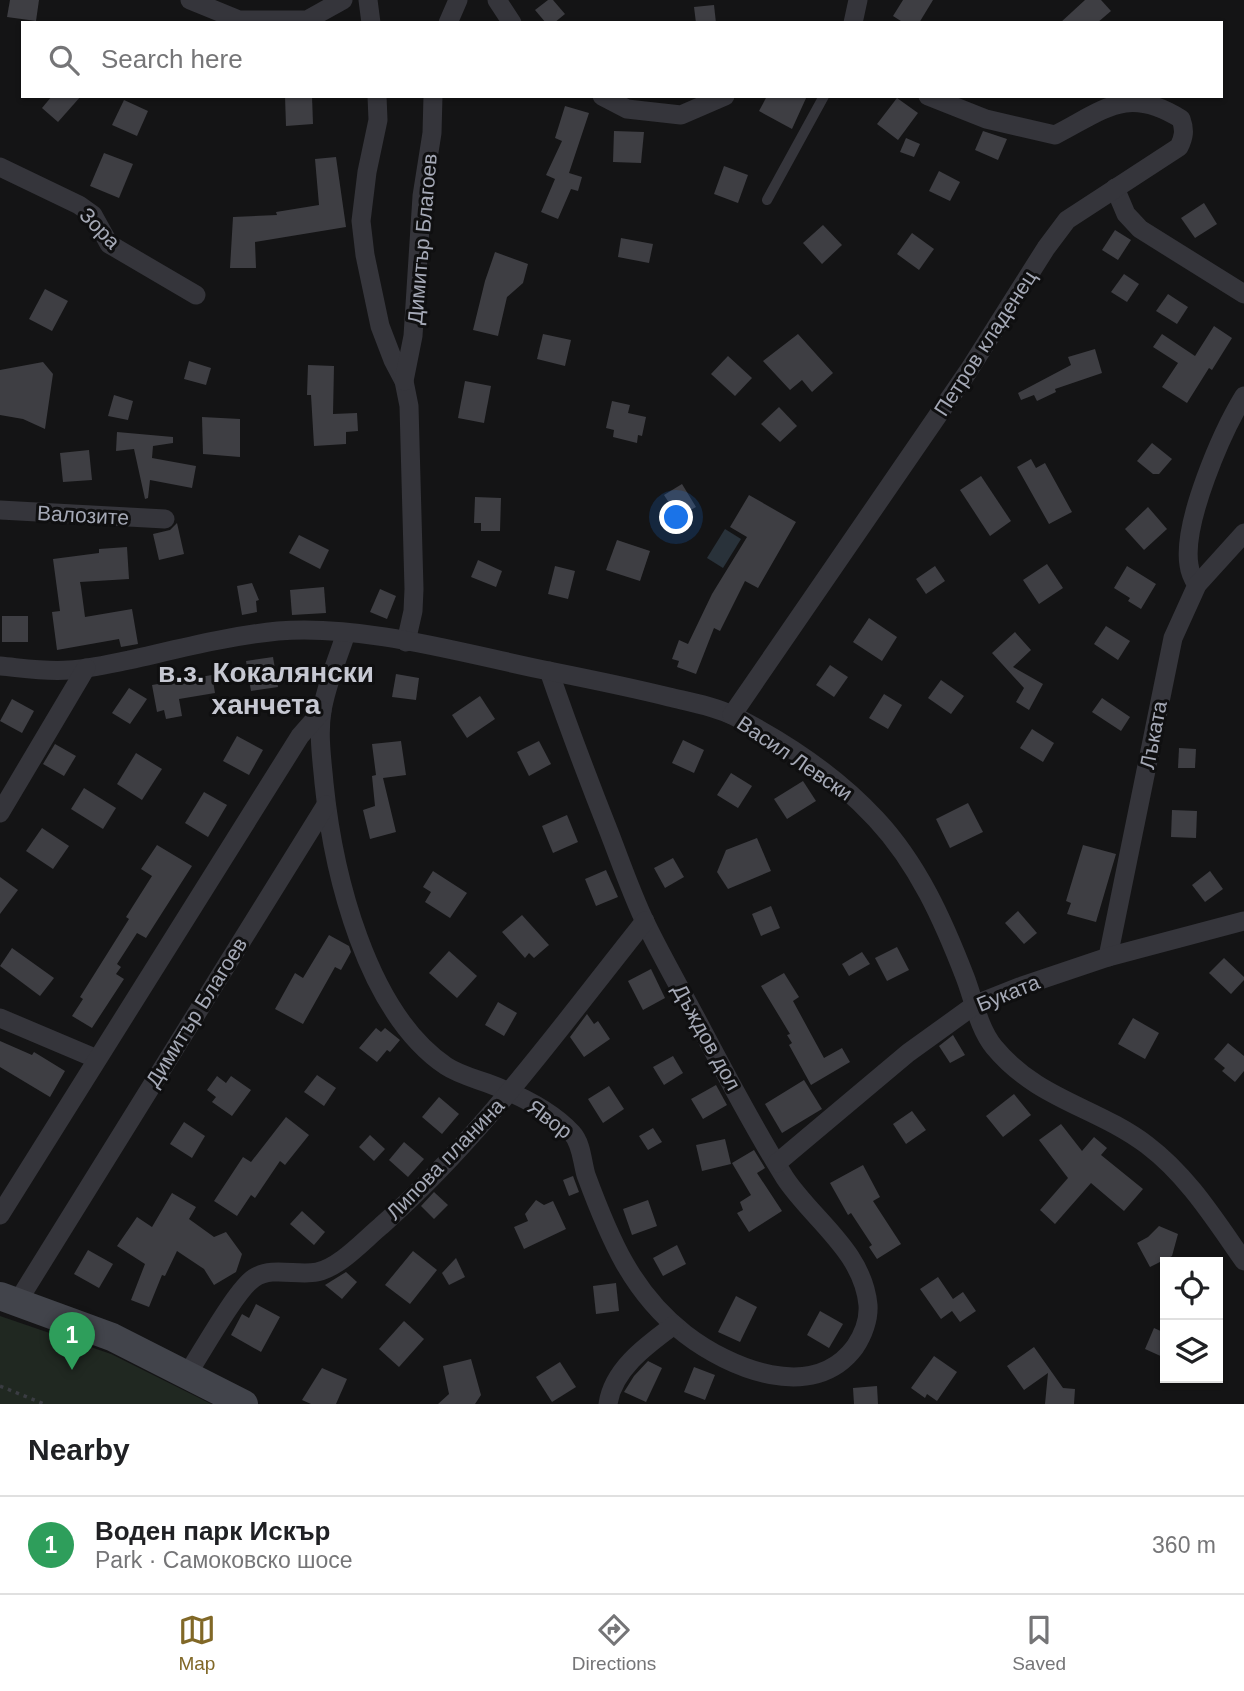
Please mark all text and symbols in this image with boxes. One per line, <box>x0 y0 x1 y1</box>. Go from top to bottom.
search box <box>21 21 1223 98</box>
icon: search <box>45 41 83 79</box>
text: Search here <box>101 44 243 74</box>
street label: Димитър Благоев <box>403 153 441 325</box>
street label: Зора <box>75 203 125 253</box>
street label: Петров кладенец <box>929 266 1041 420</box>
your location <box>659 500 693 534</box>
street label: Валозите <box>36 501 130 529</box>
district label: в.з. Кокалянски ханчета <box>158 657 374 720</box>
street label: Лъката <box>1135 699 1171 771</box>
street label: Васил Левски <box>733 711 857 805</box>
street label: Димитър Благоев <box>141 933 251 1091</box>
street label: Буката <box>973 970 1043 1016</box>
street label: Дъждов дол <box>668 980 746 1094</box>
street label: Липова планина <box>382 1094 509 1224</box>
street label: Явор <box>523 1095 577 1143</box>
map controls <box>1160 1257 1223 1383</box>
button: locate <box>1160 1257 1223 1320</box>
pin: 1 <box>49 1312 95 1370</box>
button: layers <box>1160 1320 1223 1383</box>
text: Nearby <box>28 1433 130 1466</box>
text: Воден парк Искър <box>95 1516 331 1546</box>
text: 1 <box>45 1532 57 1558</box>
text: 360 m <box>1152 1532 1216 1558</box>
text: Park · Самоковско шосе <box>95 1547 353 1573</box>
tab: Map <box>178 1611 216 1675</box>
tab: Directions <box>572 1611 656 1675</box>
tab: Saved <box>1012 1611 1066 1675</box>

